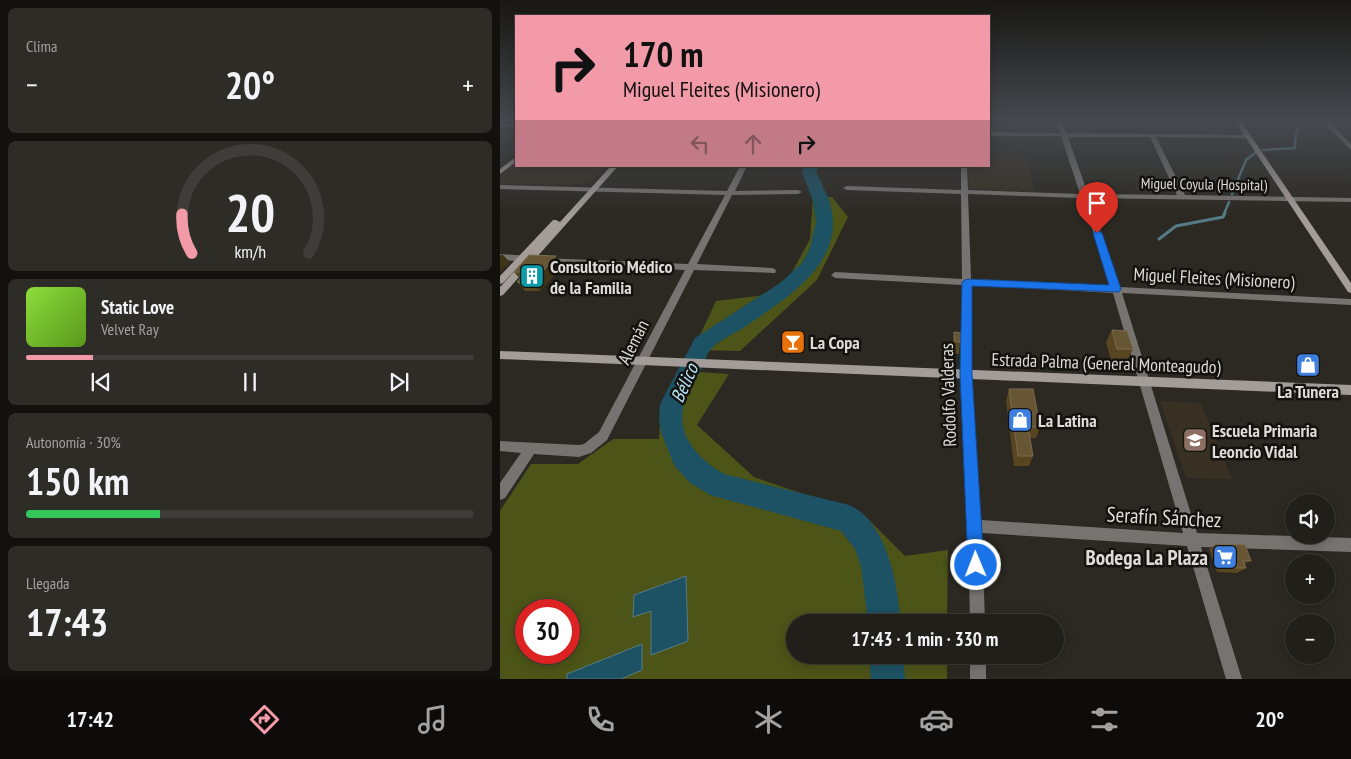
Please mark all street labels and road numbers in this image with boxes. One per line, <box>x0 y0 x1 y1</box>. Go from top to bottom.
street label: Miguel Coyula (Hospital) <box>1141 173 1268 195</box>
street label: Miguel Fleites (Misionero) <box>1133 262 1296 294</box>
street label: Alemán <box>612 316 654 368</box>
street label: Rodolfo Valderas <box>935 343 961 447</box>
street label: Estrada Palma (General Monteagudo) <box>991 348 1222 379</box>
street label: Serafín Sánchez <box>1106 501 1222 533</box>

